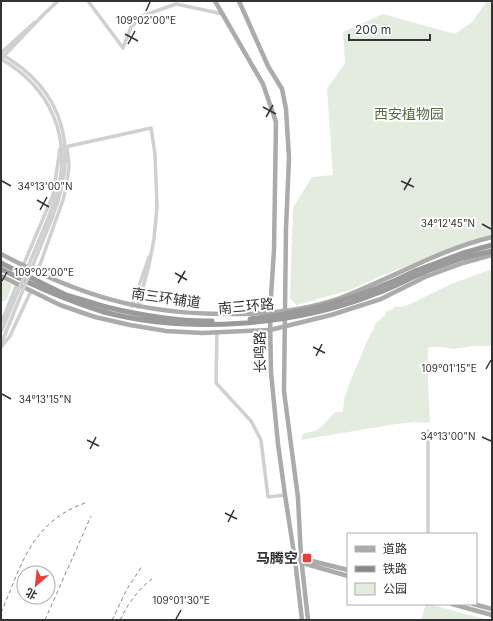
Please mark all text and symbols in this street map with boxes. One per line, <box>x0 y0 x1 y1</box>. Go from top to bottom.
text: 109°02'00"E <box>116 14 176 26</box>
scale bar <box>349 16 430 42</box>
text: 200 m <box>355 22 391 37</box>
park label: 西安植物园 <box>374 105 444 122</box>
text: 34°13'00"N <box>17 180 73 192</box>
text: 34°12'45"N <box>421 217 475 229</box>
text: 109°02'00"E <box>14 266 74 278</box>
street label: 南三环辅道 <box>130 284 202 311</box>
street label: 南三环路 <box>217 295 275 316</box>
street label: 长鸣路 <box>251 331 268 373</box>
text: 109°01'15"E <box>421 362 477 374</box>
text: 34°13'15"N <box>19 393 71 405</box>
text: 34°13'00"N <box>420 430 476 442</box>
legend <box>347 533 477 605</box>
text: 道路 <box>383 541 407 556</box>
place label: 马腾空 <box>256 549 298 566</box>
marker: 马腾空 <box>301 552 313 564</box>
text: 铁路 <box>383 561 407 576</box>
north arrow <box>16 565 56 605</box>
text: 公园 <box>383 581 407 596</box>
text: 北 <box>23 585 39 603</box>
text: 109°01'30"E <box>152 594 210 606</box>

